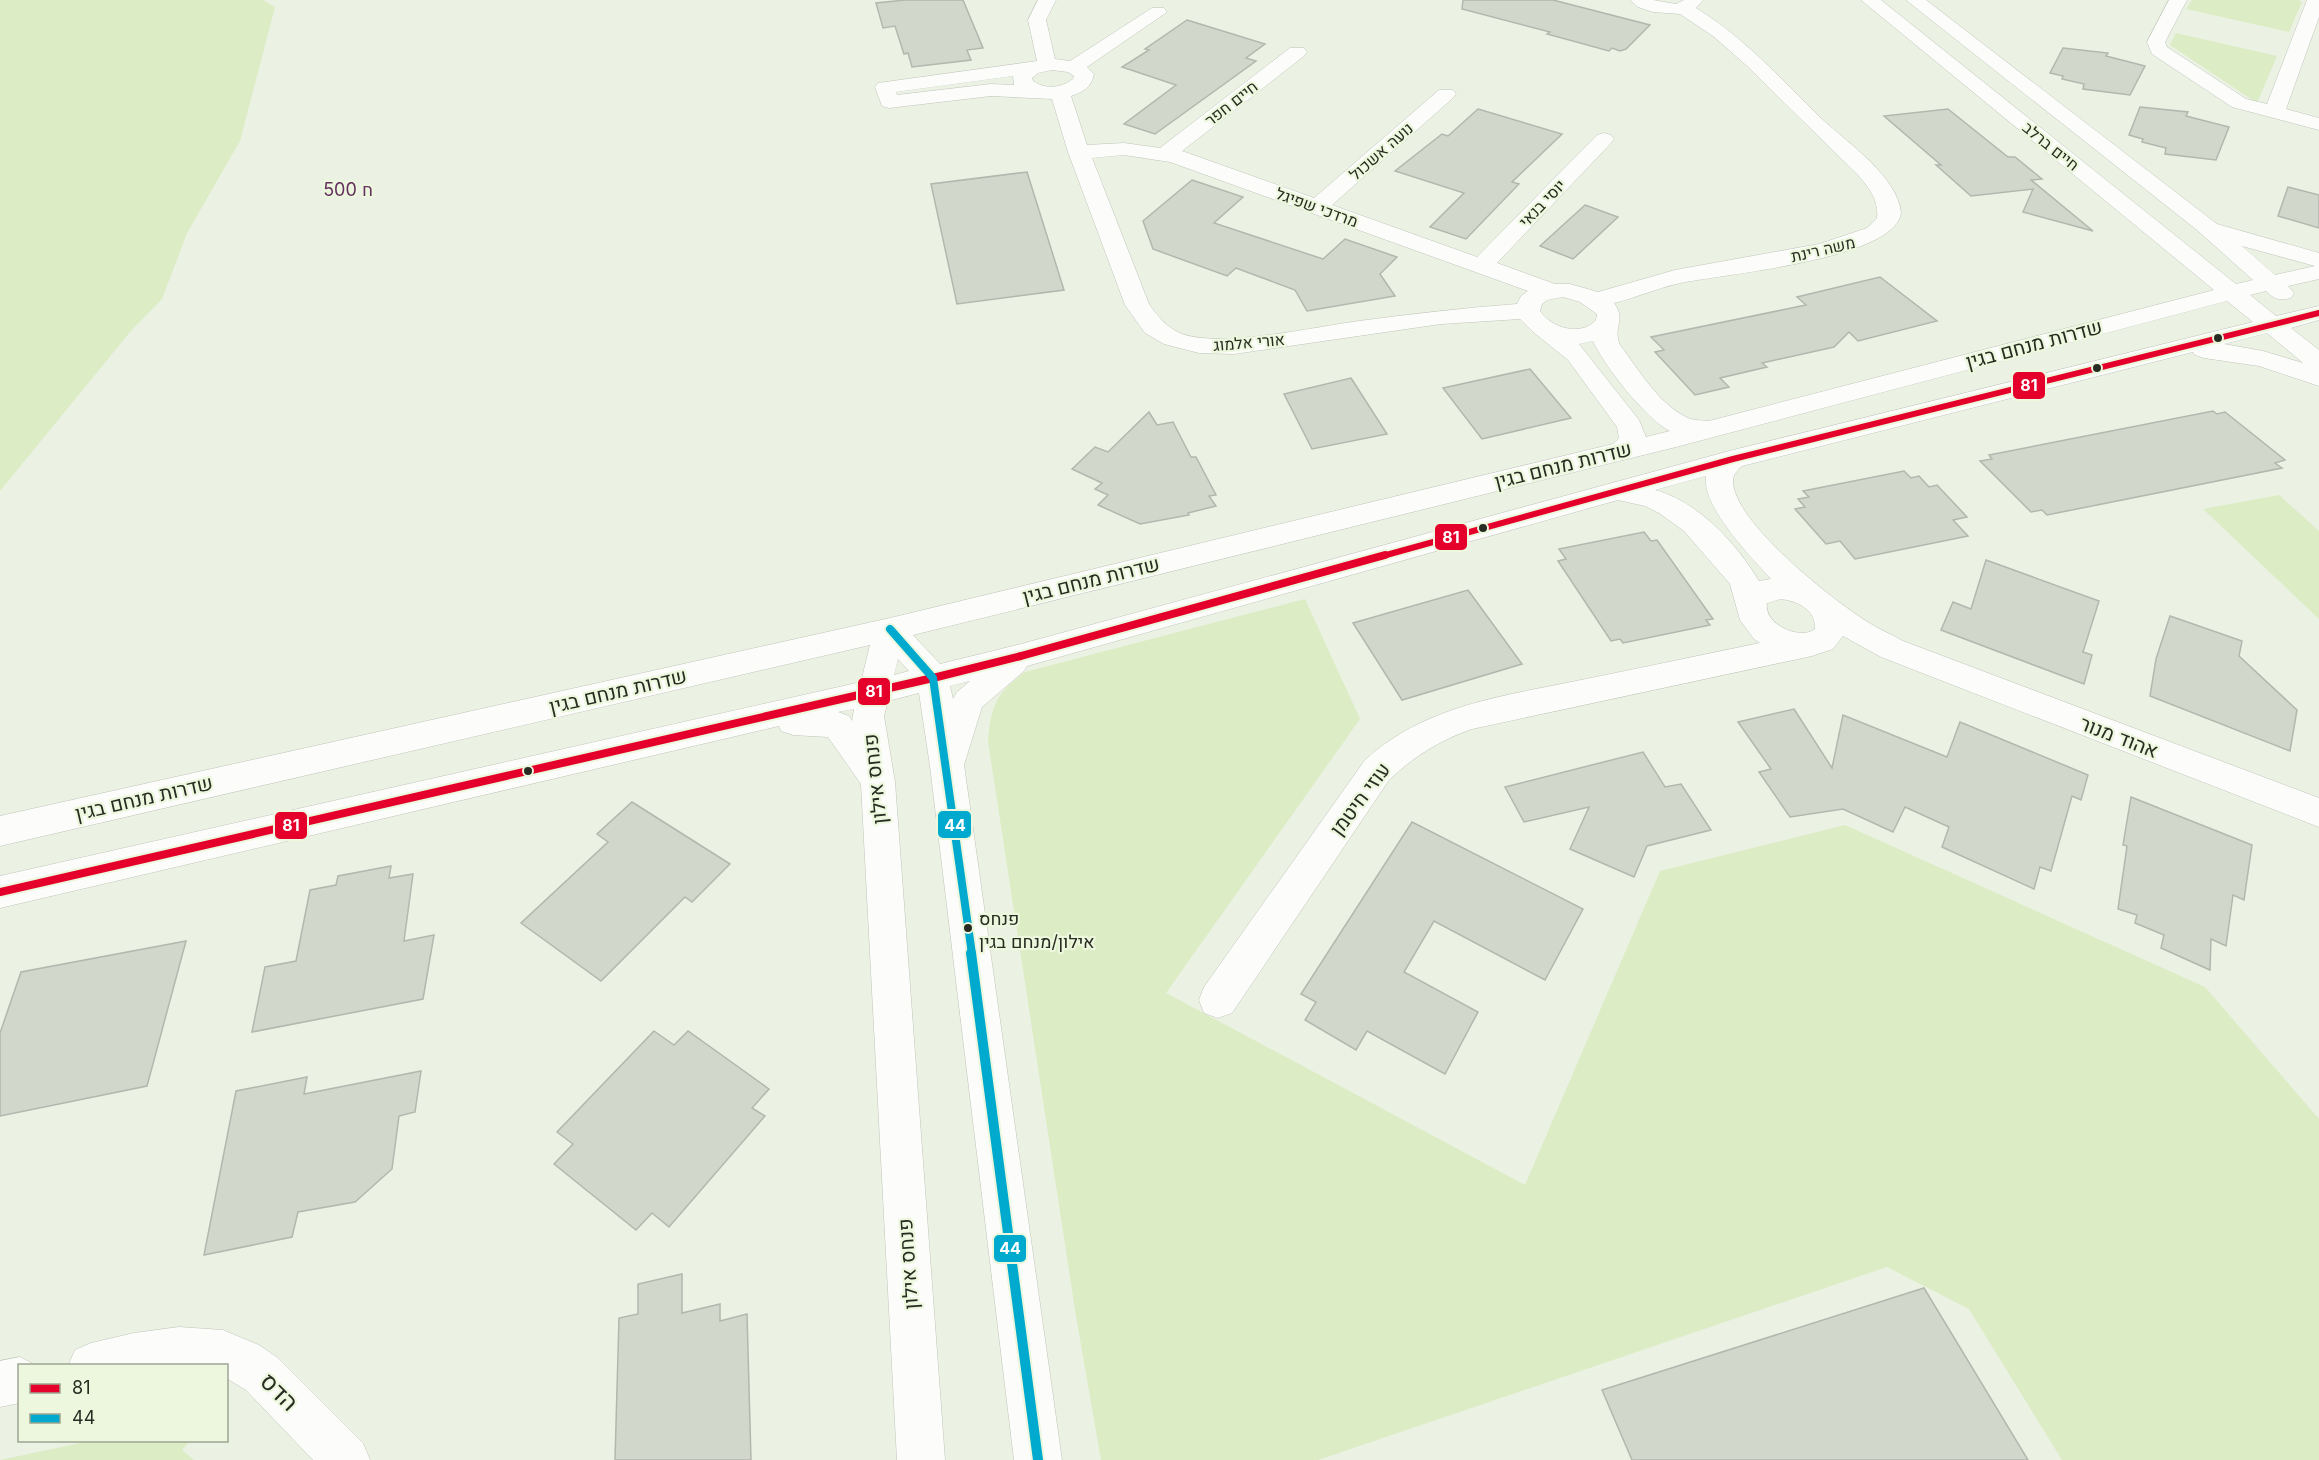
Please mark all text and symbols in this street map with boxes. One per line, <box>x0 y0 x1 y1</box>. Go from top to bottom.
street label: חיים חפר <box>1201 76 1261 130</box>
street label: חיים ברלב <box>2019 117 2083 175</box>
street label: נועה אשכול <box>1345 118 1417 184</box>
street label: יוסי בנאי <box>1515 175 1569 231</box>
district label: ח 500 <box>323 179 373 200</box>
street label: מרדכי שפיגל <box>1273 183 1361 231</box>
street label: משה רינת <box>1789 232 1857 266</box>
street label: שדרות מנחם בגין <box>1963 314 2105 374</box>
street label: אורי אלמוג <box>1212 329 1286 355</box>
unlabelled marker <box>2212 332 2224 344</box>
unlabelled marker <box>2091 362 2103 374</box>
line badge: 81 <box>2012 371 2046 400</box>
text: 81 <box>2020 375 2038 395</box>
street label: שדרות מנחם בגין <box>1492 436 1634 494</box>
unlabelled marker <box>1477 522 1489 534</box>
line badge: 81 <box>1434 523 1468 551</box>
text: 81 <box>1442 527 1460 547</box>
street label: שדרות מנחם בגין <box>1020 551 1162 609</box>
street label: שדרות מנחם בגין <box>547 663 689 719</box>
line badge: 81 <box>857 677 891 706</box>
text: 81 <box>865 681 883 701</box>
street label: אהוד מנור <box>2076 711 2162 763</box>
street label: פנחס אילון <box>858 732 892 826</box>
street label: עוזי חיטמן <box>1325 758 1395 840</box>
unlabelled marker <box>522 765 534 777</box>
street label: שדרות מנחם בגין <box>73 770 215 826</box>
line badge: 44 <box>937 810 972 839</box>
line badge: 81 <box>274 811 308 840</box>
text: 81 <box>282 815 300 835</box>
text: 44 <box>944 815 966 835</box>
place label: פנחס אילון/מנחם בגין <box>979 908 1095 952</box>
marker: פנחס אילון/מנחם בגין <box>962 922 974 934</box>
street label: פנחס אילון <box>893 1218 923 1310</box>
line badge: 44 <box>993 1234 1027 1263</box>
text: 44 <box>999 1238 1021 1258</box>
legend <box>18 1364 228 1442</box>
street label: הדס <box>254 1367 304 1417</box>
text: 81 <box>72 1377 90 1398</box>
text: 44 <box>72 1407 95 1428</box>

